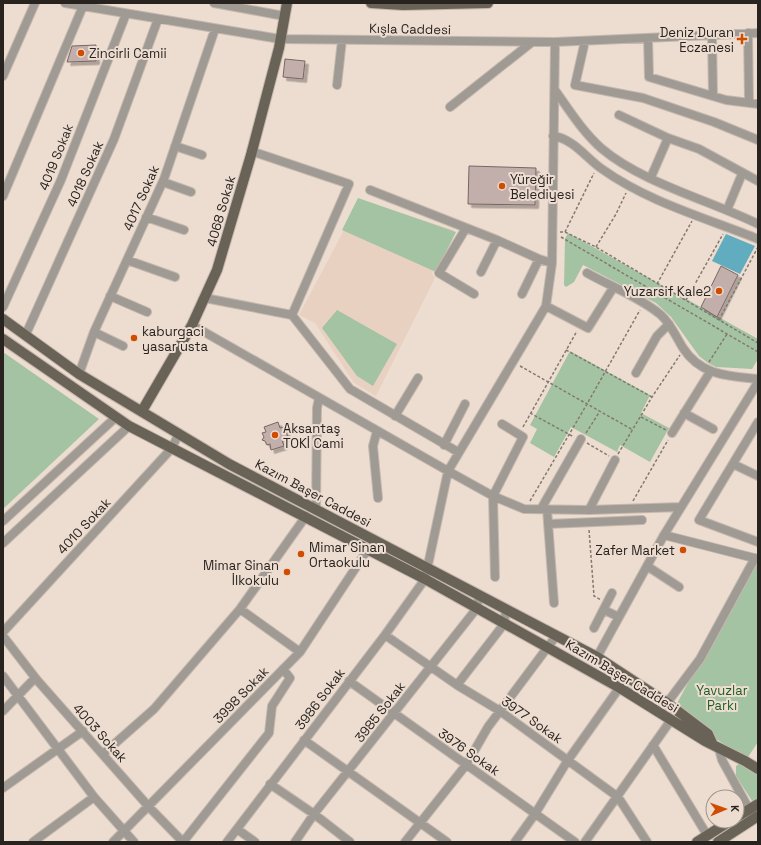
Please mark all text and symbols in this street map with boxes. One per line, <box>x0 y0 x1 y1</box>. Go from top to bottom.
street label: Kışla Caddesi <box>369 20 451 38</box>
place label: Deniz Duran Eczanesi <box>660 24 734 56</box>
marker: Deniz Duran Eczanesi <box>737 34 747 44</box>
place label: Zincirli Camii <box>89 45 167 62</box>
marker: Zincirli Camii <box>76 48 86 58</box>
street label: 4019 Sokak <box>35 121 77 193</box>
street label: 4018 Sokak <box>63 138 107 210</box>
street label: 4017 Sokak <box>119 163 163 233</box>
place label: Yüreğir Belediyesi <box>510 171 574 203</box>
street label: 4068 Sokak <box>203 173 239 249</box>
marker: Yüreğir Belediyesi <box>497 181 507 191</box>
place label: Yuzarsif Kale2 <box>624 283 711 300</box>
marker: Yuzarsif Kale2 <box>714 286 724 296</box>
place label: kaburgaci yasar usta <box>142 323 208 355</box>
marker: kaburgaci yasar usta <box>129 333 139 343</box>
place label: Aksantaş TOKİ Cami <box>283 420 344 452</box>
marker: Aksantaş TOKİ Cami <box>270 430 280 440</box>
street label: Kazım Başer Caddesi <box>252 455 374 531</box>
street label: 4010 Sokak <box>54 494 114 558</box>
place label: Mimar Sinan Ortaokulu <box>309 539 385 571</box>
place label: Zafer Market <box>595 542 675 559</box>
marker: Zafer Market <box>678 545 688 555</box>
marker: Mimar Sinan Ortaokulu <box>296 549 306 559</box>
place label: Mimar Sinan İlkokulu <box>203 557 279 589</box>
marker: Mimar Sinan İlkokulu <box>282 567 292 577</box>
street label: Kazım Başer Caddesi <box>562 636 682 716</box>
street label: 3998 Sokak <box>210 663 272 727</box>
street label: 3986 Sokak <box>291 665 349 733</box>
street label: 3985 Sokak <box>351 678 409 746</box>
park label: Yavuzlar Parkı <box>696 682 748 714</box>
street label: 3977 Sokak <box>498 693 566 747</box>
street label: 4003 Sokak <box>69 700 131 766</box>
street label: 3976 Sokak <box>435 725 503 779</box>
north arrow <box>705 789 745 829</box>
text: K <box>728 805 742 812</box>

